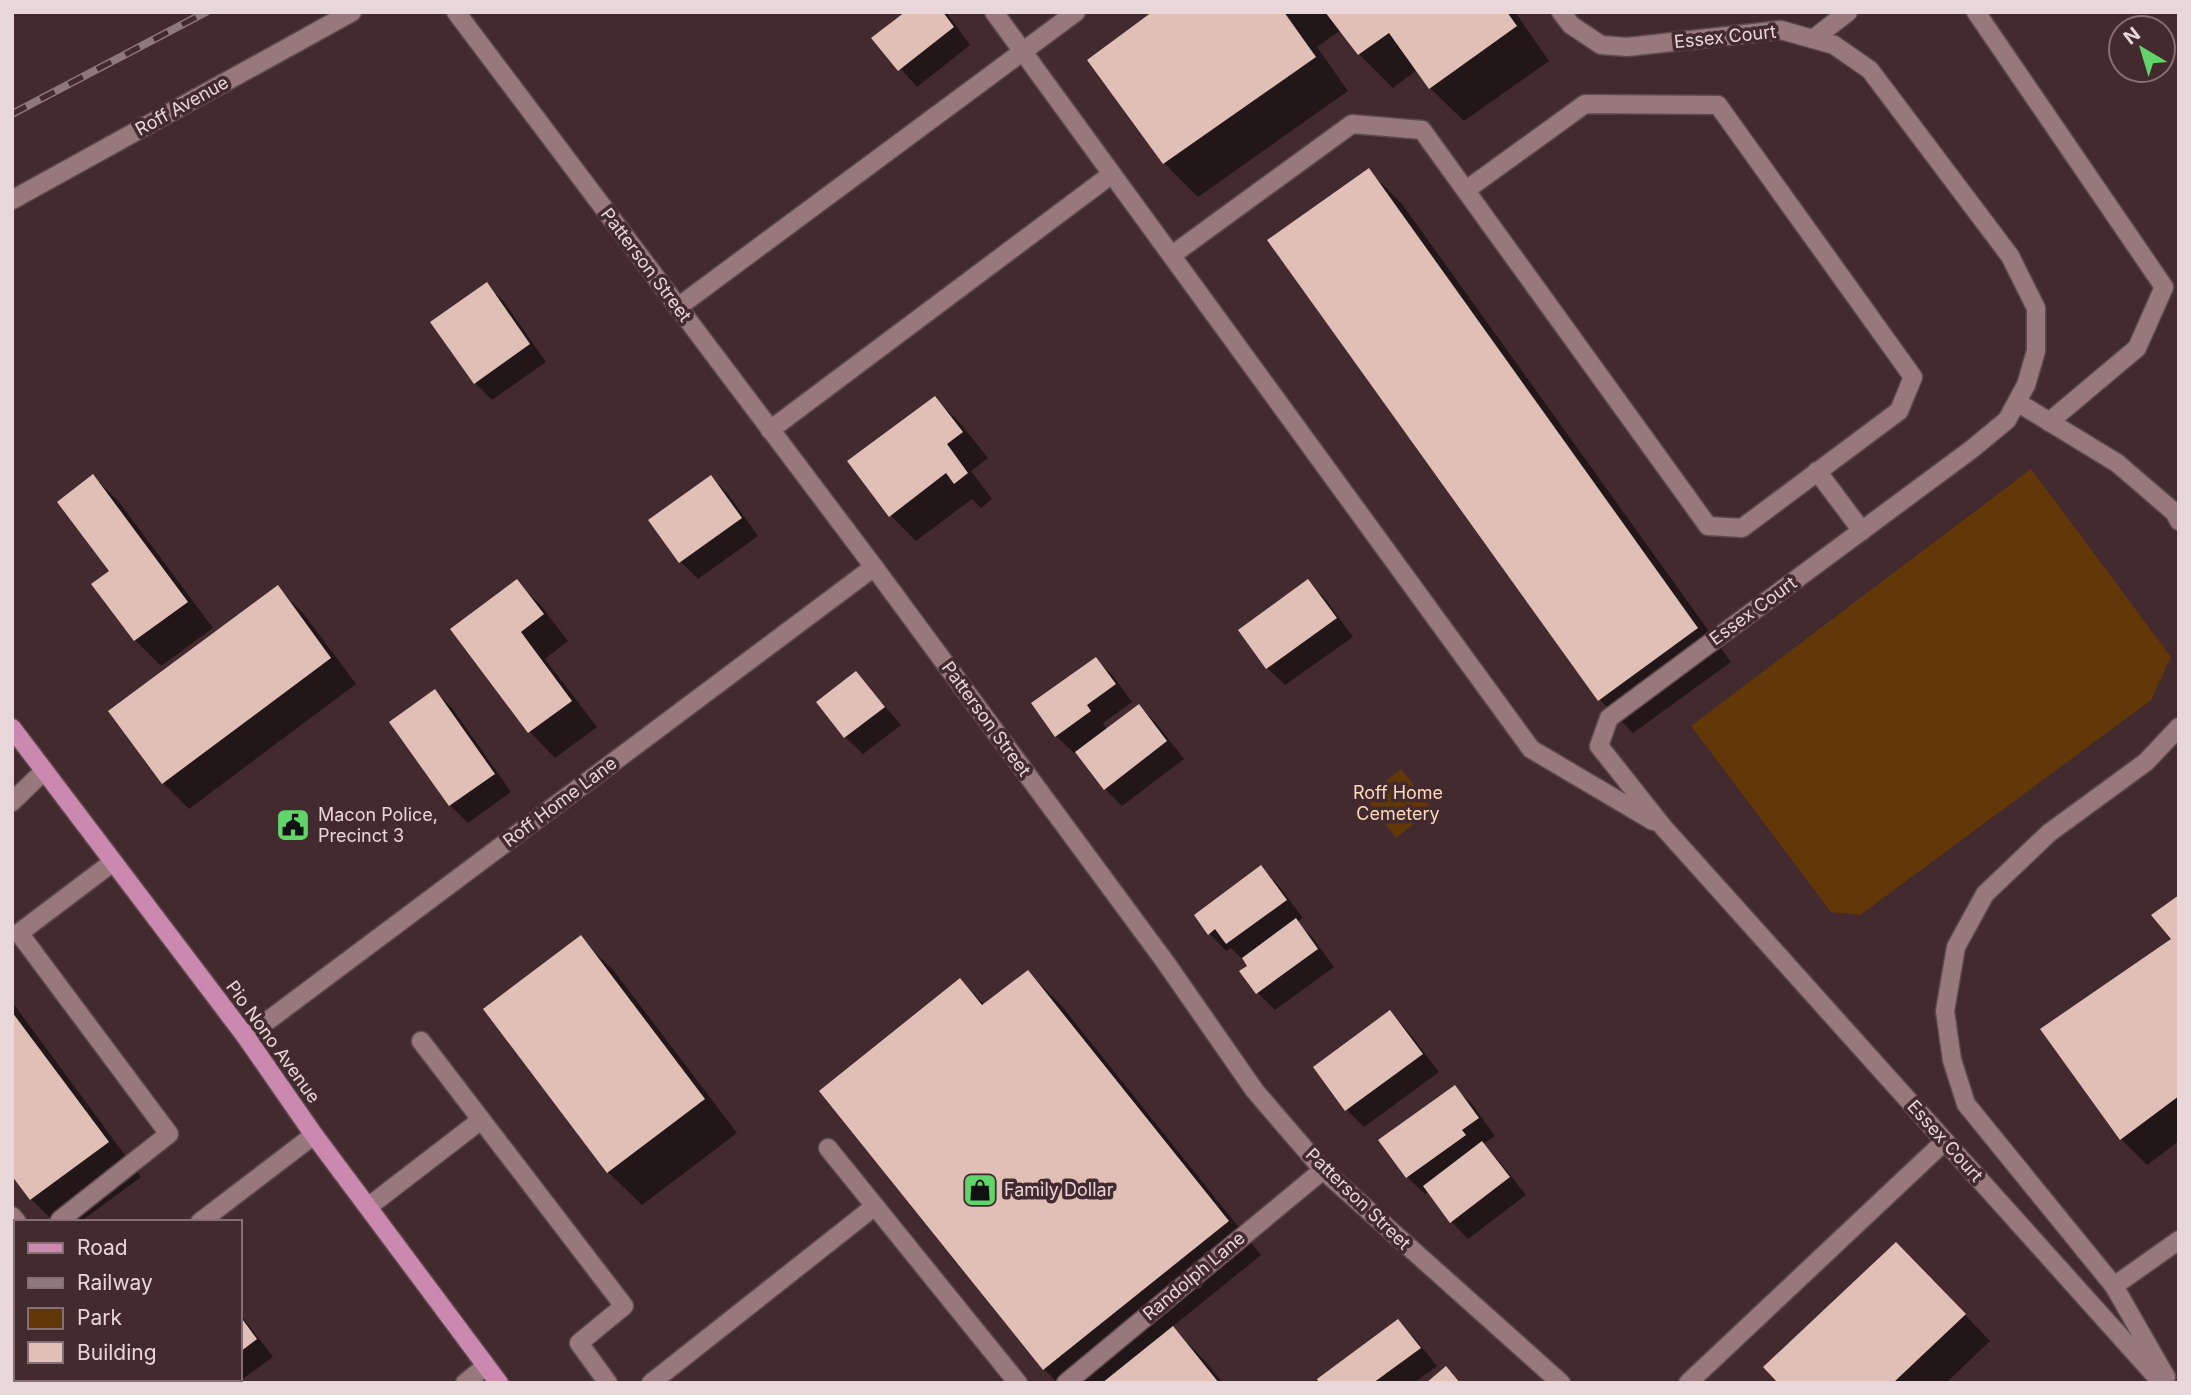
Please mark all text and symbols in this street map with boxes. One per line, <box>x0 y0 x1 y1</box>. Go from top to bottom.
north arrow <box>2107 14 2177 84</box>
street label: Essex Court <box>1673 21 1777 52</box>
text: N <box>2119 22 2145 50</box>
street label: Roff Avenue <box>132 71 232 140</box>
street label: Patterson Street <box>597 204 696 326</box>
street label: Essex Court <box>1705 572 1800 649</box>
street label: Patterson Street <box>938 657 1035 780</box>
street label: Roff Home Lane <box>499 752 621 851</box>
park label: Roff Home Cemetery <box>1353 782 1443 824</box>
place label: Macon Police, Precinct 3 <box>318 804 438 846</box>
public building icon: Macon Police, Precinct 3 <box>274 806 312 844</box>
street label: Pio Nono Avenue <box>222 977 325 1107</box>
street label: Essex Court <box>1903 1096 1987 1186</box>
street label: Patterson Street <box>1302 1144 1415 1254</box>
shop icon: Family Dollar <box>961 1171 999 1209</box>
place label: Family Dollar <box>1004 1179 1114 1200</box>
legend <box>14 1220 242 1381</box>
street label: Randolph Lane <box>1138 1227 1249 1324</box>
text: Road <box>77 1235 128 1260</box>
text: Railway <box>77 1270 153 1295</box>
text: Park <box>77 1305 122 1330</box>
text: Building <box>77 1340 157 1365</box>

